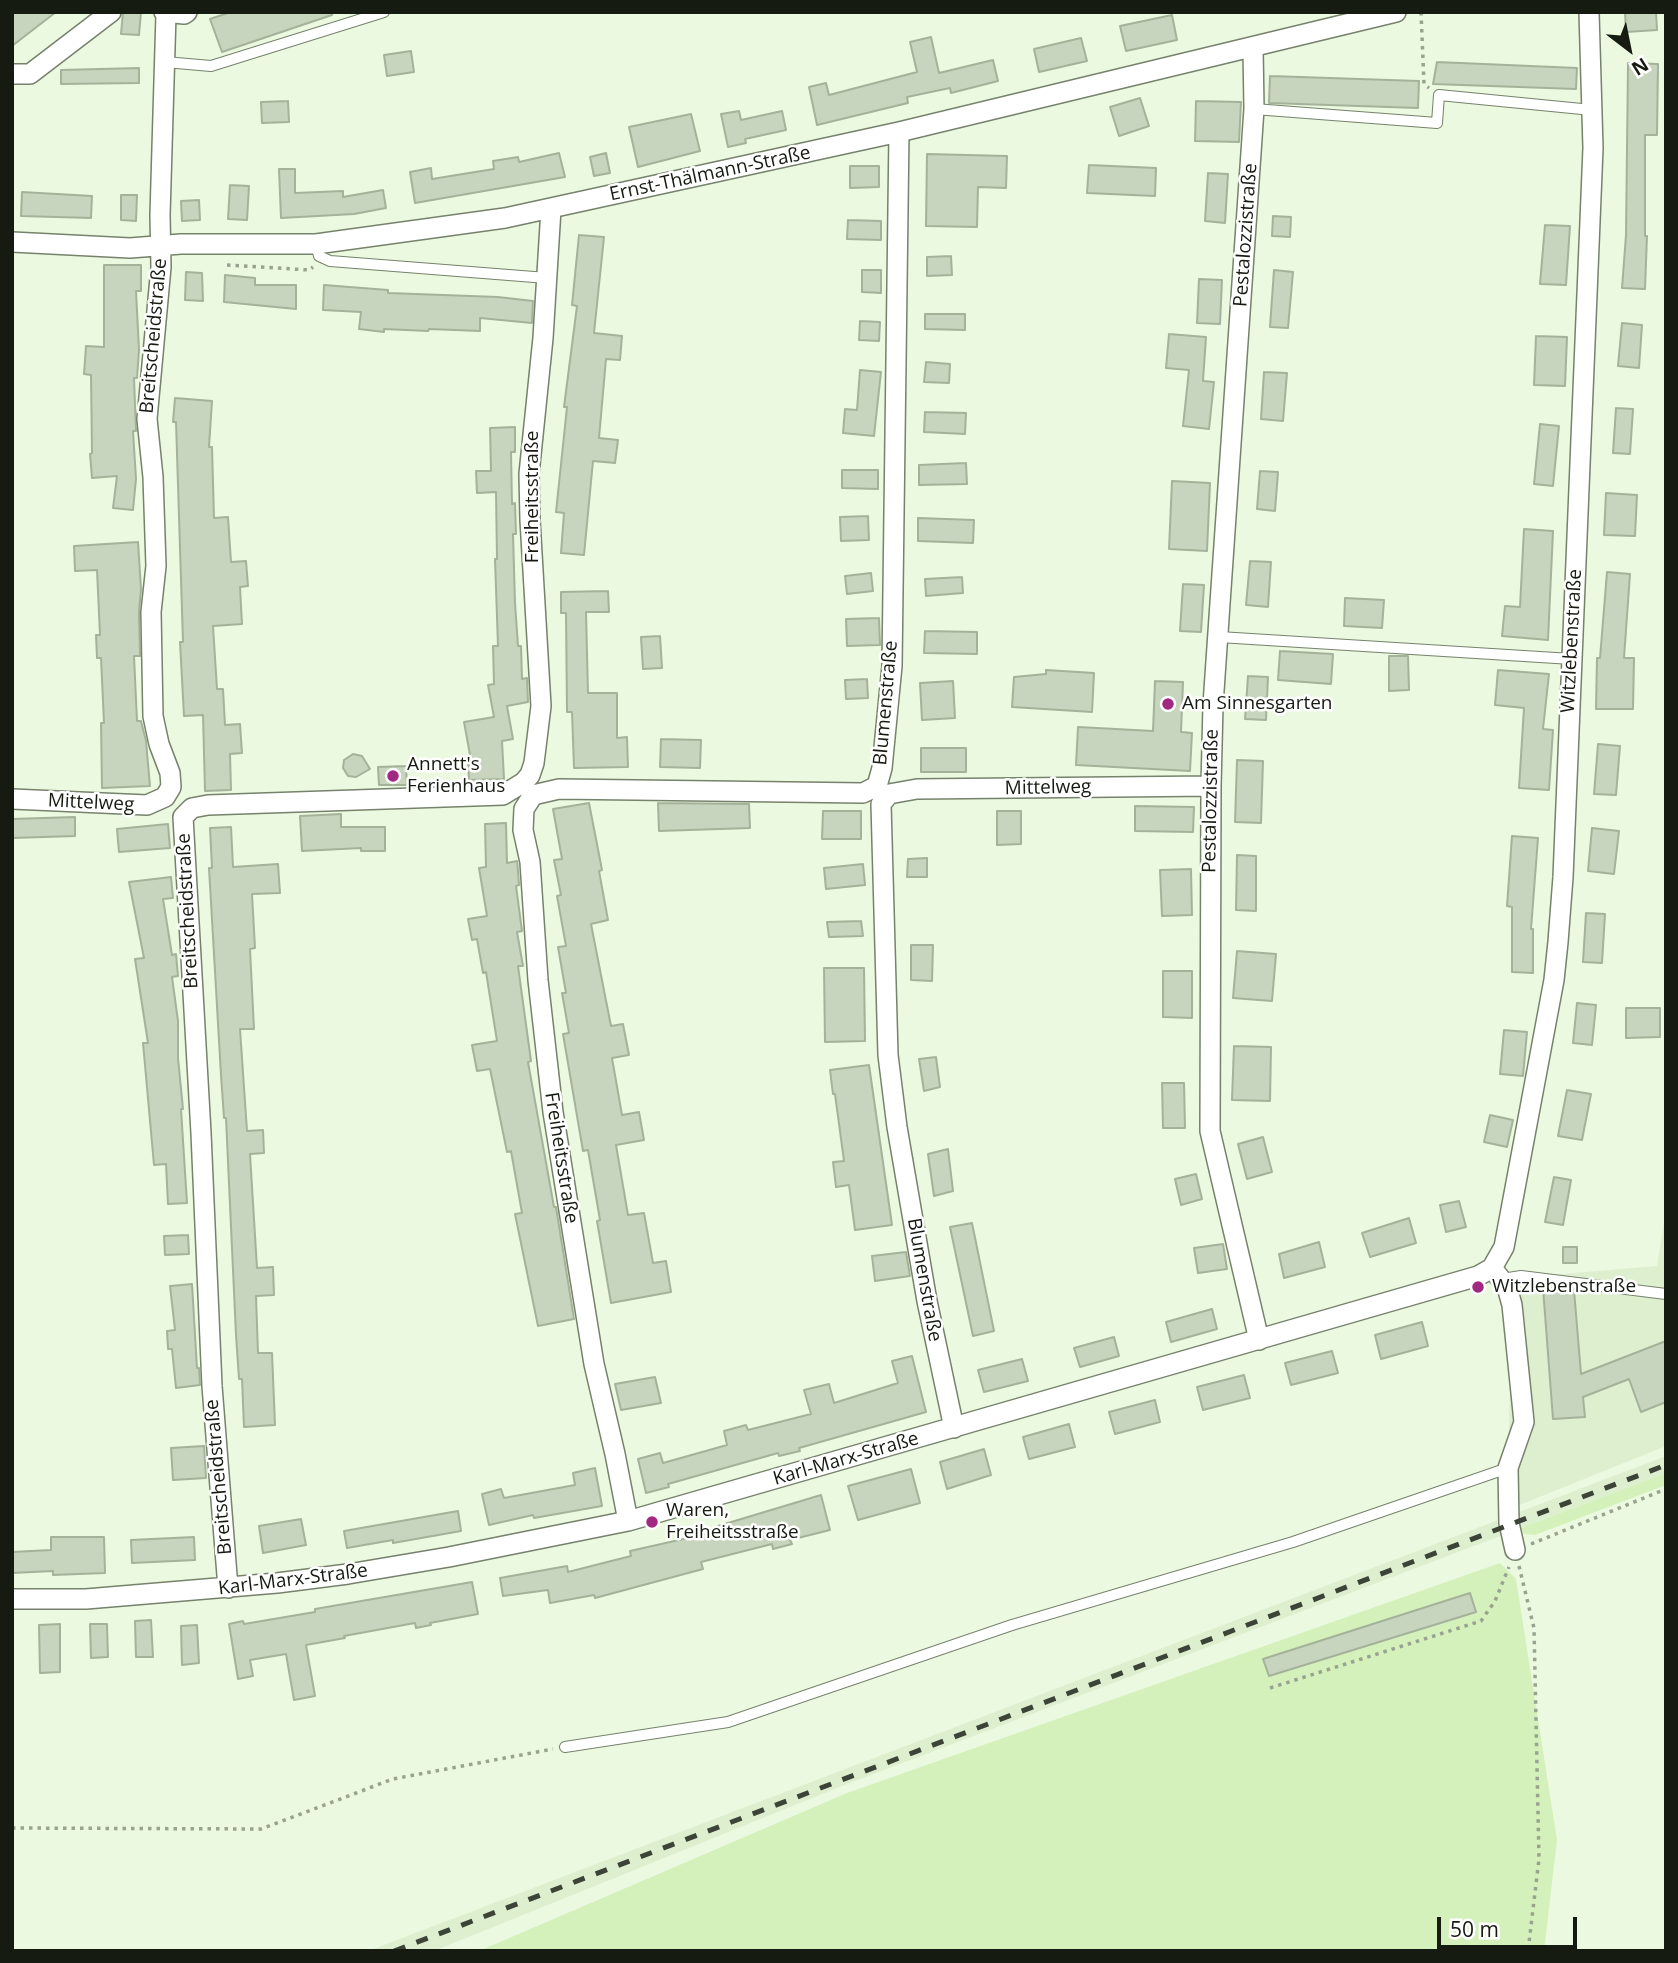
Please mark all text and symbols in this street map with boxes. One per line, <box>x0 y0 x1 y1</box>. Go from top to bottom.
north arrow <box>1594 14 1664 84</box>
text: N <box>1627 52 1654 82</box>
street label: Ernst-Thälmann-Straße <box>607 142 813 206</box>
street label: Pestalozzistraße <box>1230 162 1262 308</box>
street label: Breitscheidstraße <box>136 257 172 415</box>
street label: Freiheitsstraße <box>522 431 544 563</box>
street label: Witzlebenstraße <box>1557 568 1587 714</box>
street label: Blumenstraße <box>869 640 903 766</box>
place label: Am Sinnesgarten <box>1182 693 1333 715</box>
marker: Am Sinnesgarten <box>1160 696 1176 712</box>
street label: Pestalozzistraße <box>1198 729 1224 873</box>
place label: Annett's Ferienhaus <box>407 754 505 798</box>
marker: Annett's Ferienhaus <box>385 768 401 784</box>
street label: Mittelweg <box>1005 776 1091 800</box>
street label: Mittelweg <box>47 789 135 817</box>
street label: Breitscheidstraße <box>173 833 203 989</box>
street label: Freiheitsstraße <box>539 1091 583 1225</box>
street label: Blumenstraße <box>902 1216 946 1344</box>
place label: Witzlebenstraße <box>1492 1276 1636 1298</box>
marker: Witzlebenstraße <box>1470 1279 1486 1295</box>
street label: Breitscheidstraße <box>201 1398 237 1556</box>
street label: Karl-Marx-Straße <box>771 1427 921 1491</box>
place label: Waren, Freiheitsstraße <box>666 1500 799 1544</box>
marker: Waren, Freiheitsstraße <box>644 1514 660 1530</box>
street label: Karl-Marx-Straße <box>217 1560 369 1600</box>
scale bar <box>1440 1904 1580 1948</box>
text: 50 m <box>1450 1915 1499 1943</box>

